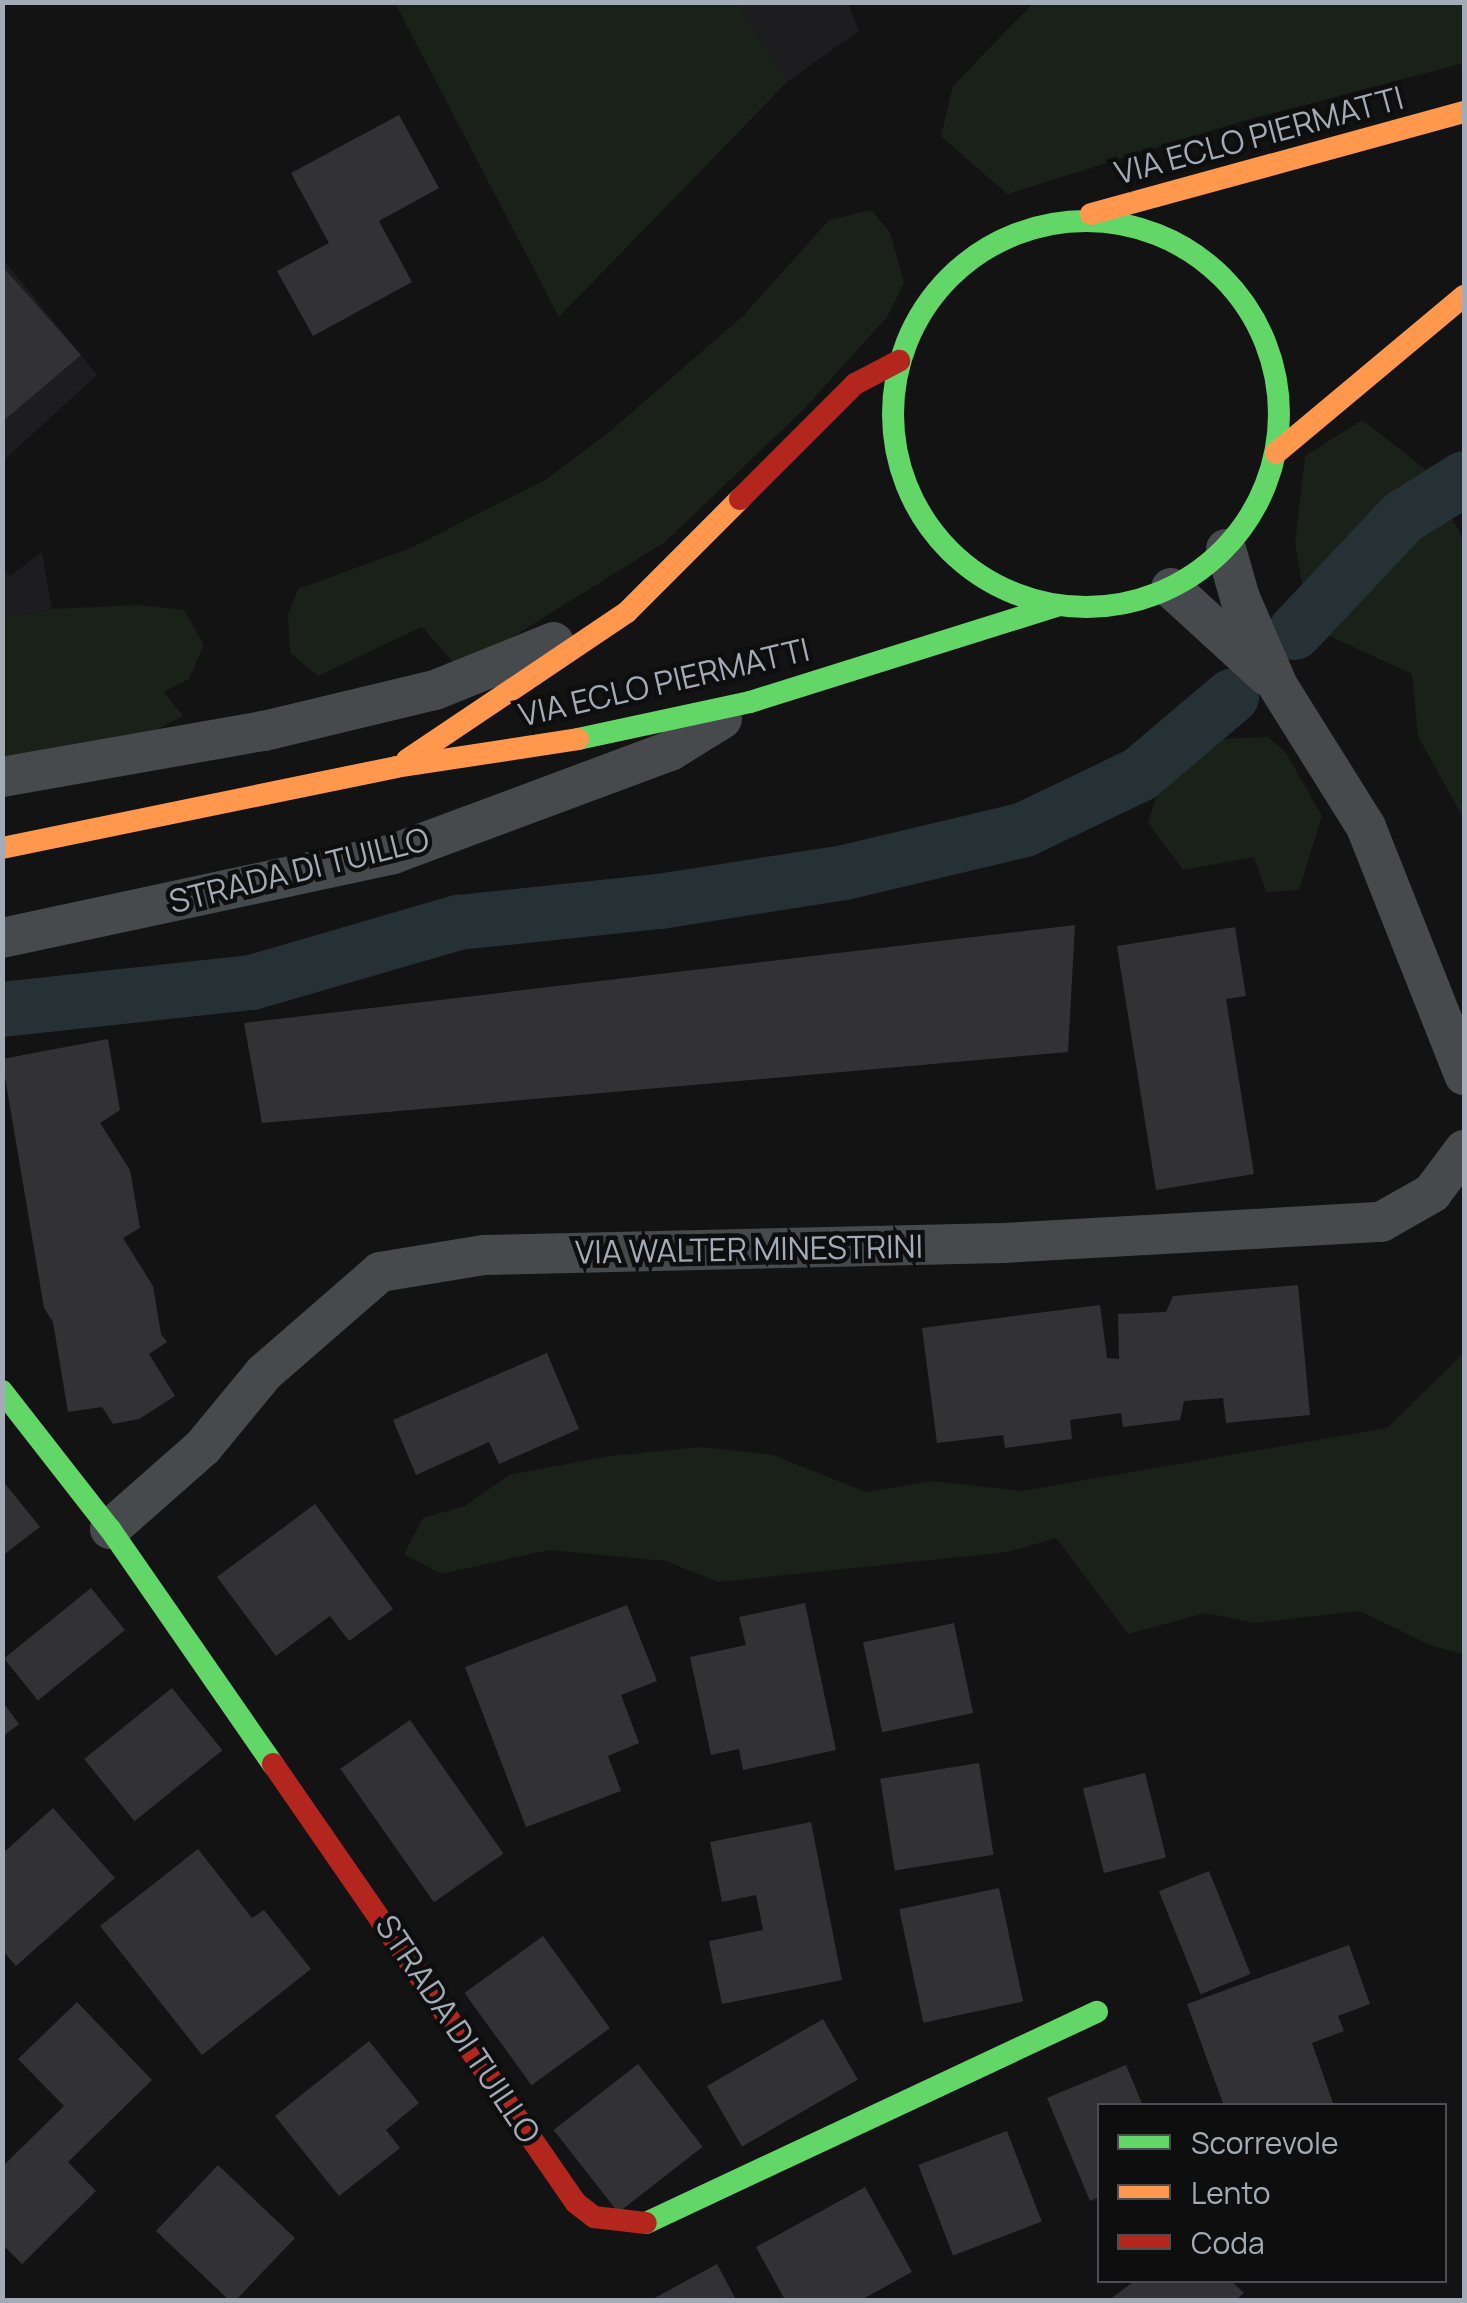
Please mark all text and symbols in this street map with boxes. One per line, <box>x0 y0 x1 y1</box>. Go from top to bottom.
street label: VIA ECLO PIERMATTI <box>1111 78 1407 192</box>
street label: VIA ECLO PIERMATTI <box>515 630 813 734</box>
street label: STRADA DI TUILLO <box>165 819 433 921</box>
street label: VIA WALTER MINESTRINI <box>575 1227 923 1271</box>
street label: STRADA DI TUILLO <box>368 1908 548 2150</box>
legend <box>1097 2103 1447 2283</box>
text: Scorrevole <box>1191 2122 1339 2163</box>
text: Lento <box>1191 2172 1270 2213</box>
text: Coda <box>1191 2222 1265 2263</box>

